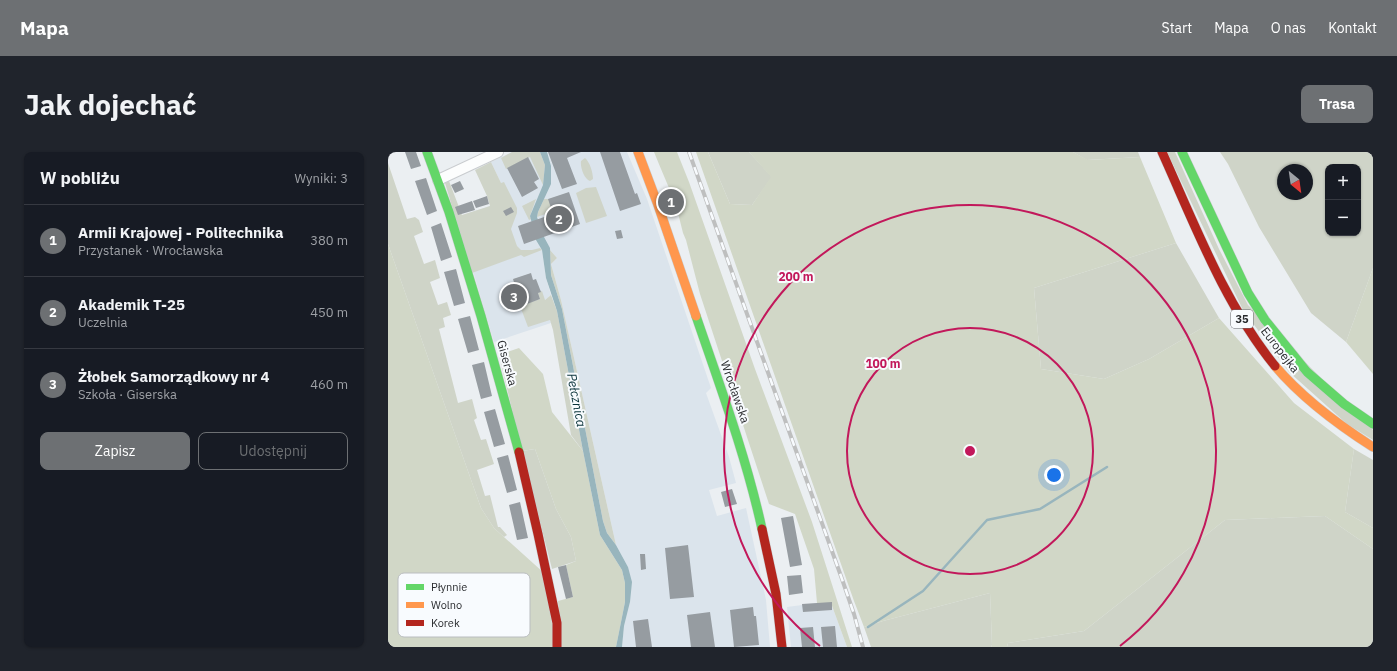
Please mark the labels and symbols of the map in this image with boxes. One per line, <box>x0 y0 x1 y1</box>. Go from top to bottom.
north arrow <box>1277 164 1313 200</box>
pin: 1 <box>658 187 684 217</box>
pin: 2 <box>546 204 572 234</box>
text: 200 m <box>778 269 814 284</box>
pin: 3 <box>501 282 527 312</box>
road number: 35 <box>1231 310 1253 328</box>
street label: Europejka <box>1258 324 1303 376</box>
street label: Giserska <box>494 338 521 388</box>
text: 100 m <box>865 356 901 371</box>
street label: Wrocławska <box>718 359 753 426</box>
water label: Pełcznica <box>563 372 590 428</box>
centre of rings <box>963 444 977 458</box>
your location <box>1044 465 1064 485</box>
legend <box>398 573 530 637</box>
text: Płynnie <box>431 580 467 594</box>
text: Wolno <box>431 598 462 612</box>
text: Korek <box>431 616 460 630</box>

